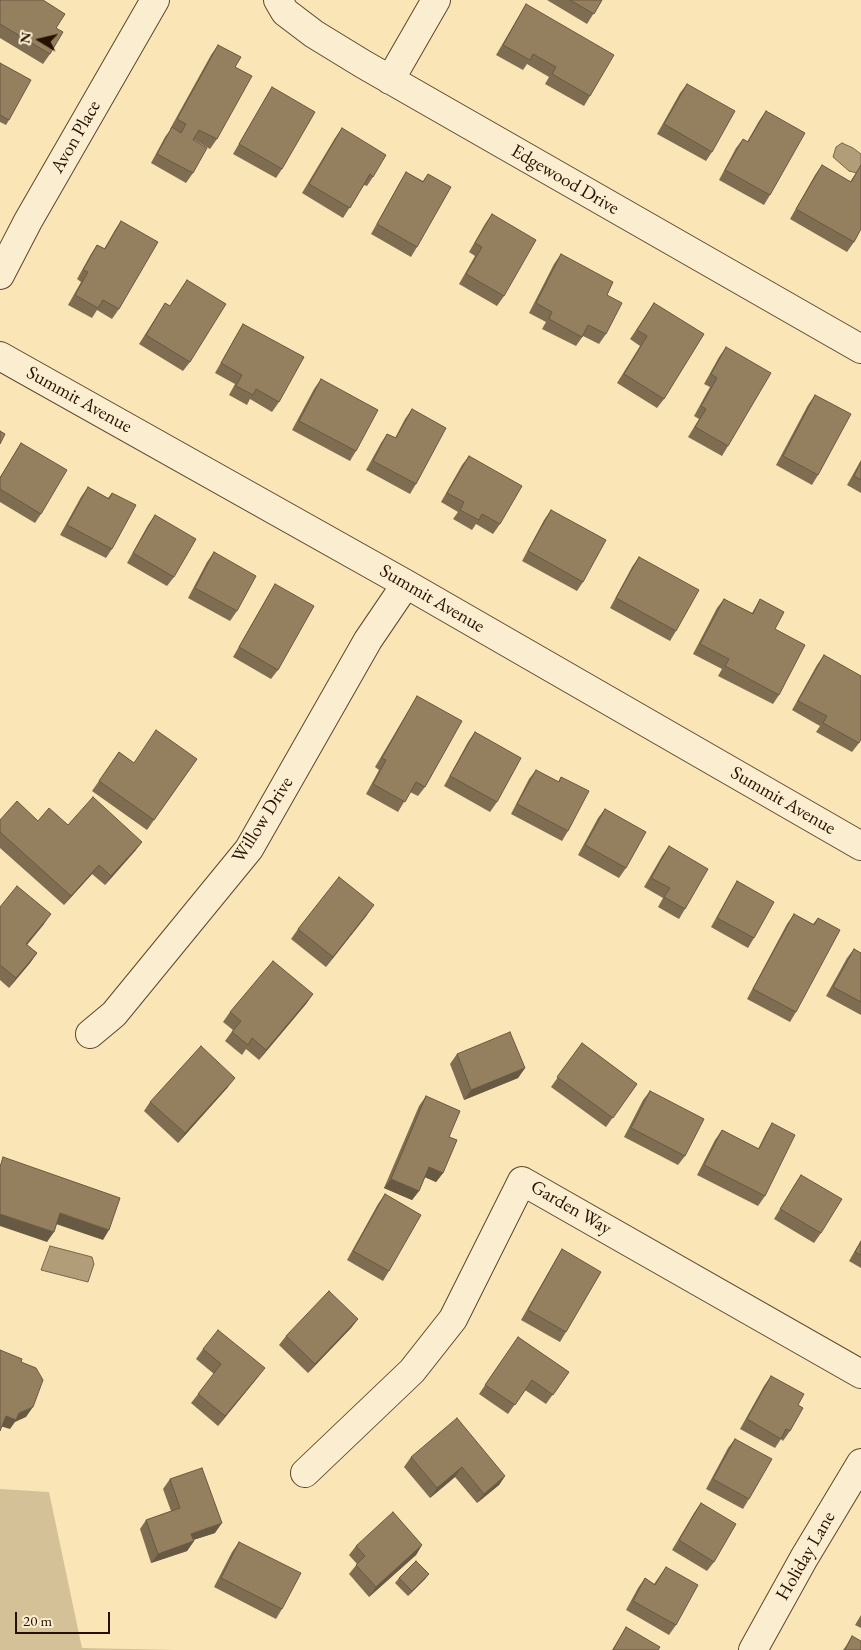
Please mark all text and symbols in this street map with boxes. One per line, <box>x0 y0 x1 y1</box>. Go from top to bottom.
north arrow <box>15 15 65 65</box>
text: N <box>15 31 35 45</box>
street label: Avon Place <box>46 97 106 177</box>
street label: Edgewood Drive <box>507 140 623 220</box>
street label: Summit Avenue <box>22 362 136 438</box>
street label: Summit Avenue <box>375 560 489 638</box>
street label: Summit Avenue <box>726 762 840 840</box>
street label: Willow Drive <box>228 773 298 867</box>
street label: Garden Way <box>526 1176 616 1240</box>
street label: Holiday Lane <box>771 1507 841 1605</box>
scale bar <box>18 1602 112 1634</box>
text: 20 m <box>23 1611 52 1630</box>

